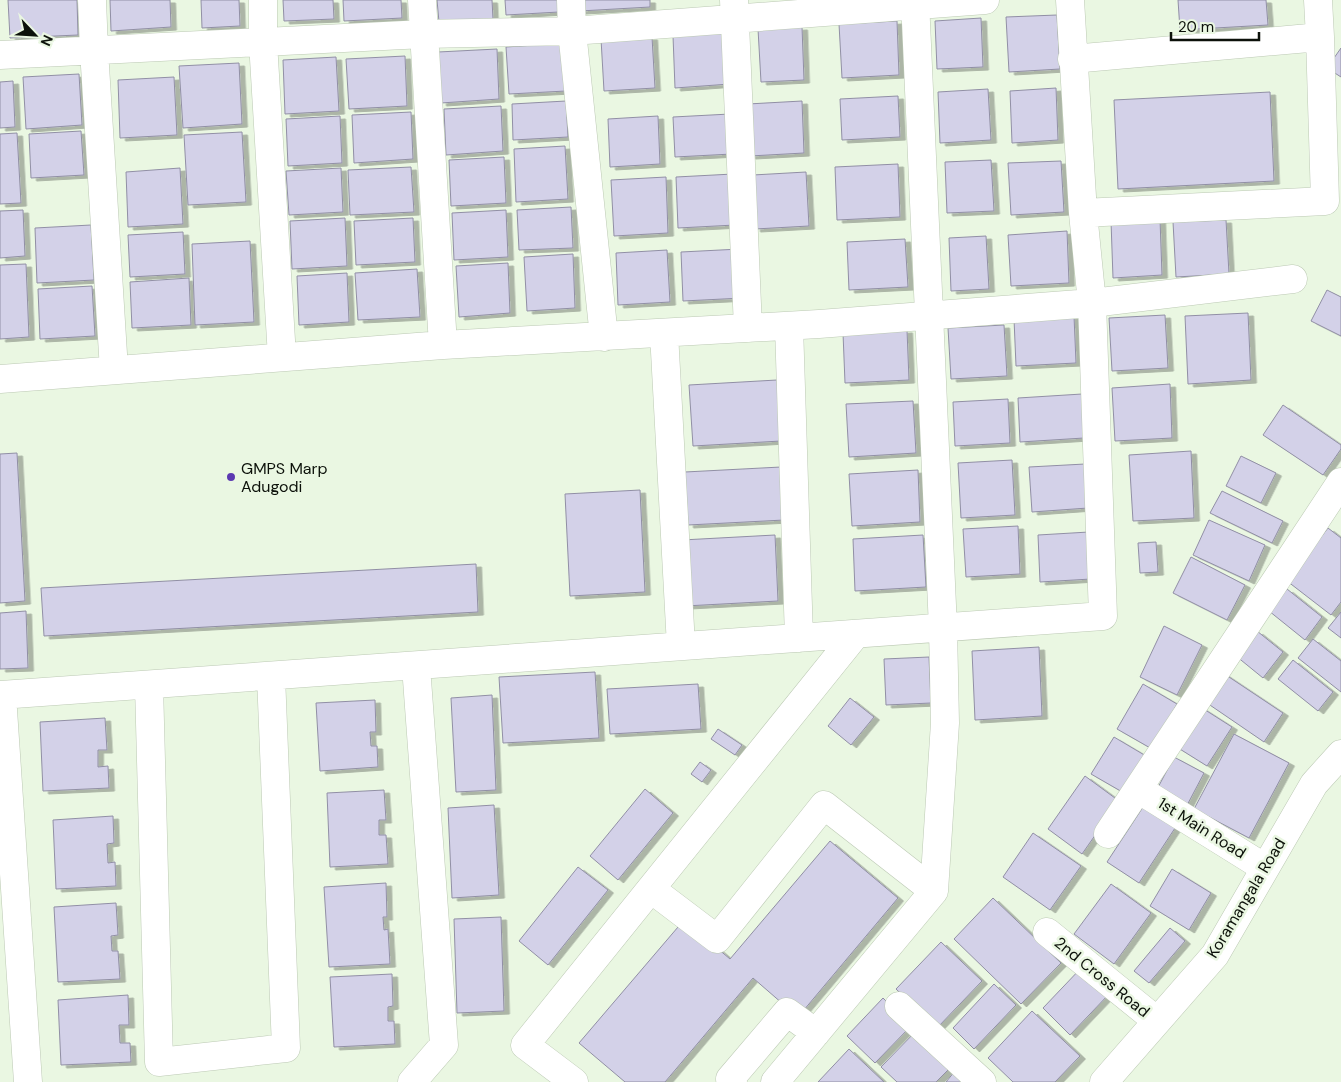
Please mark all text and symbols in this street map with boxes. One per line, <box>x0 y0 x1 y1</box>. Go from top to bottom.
north arrow <box>10 10 60 60</box>
scale bar <box>1171 10 1258 42</box>
text: 20 m <box>1178 17 1214 37</box>
text: N <box>36 32 57 49</box>
place label: GMPS Marp Adugodi <box>241 458 328 497</box>
marker: GMPS Marp Adugodi <box>225 471 237 483</box>
street label: 1st Main Road <box>1154 793 1250 863</box>
street label: Koramangala Road <box>1202 834 1290 962</box>
street label: 2nd Cross Road <box>1050 932 1154 1022</box>

